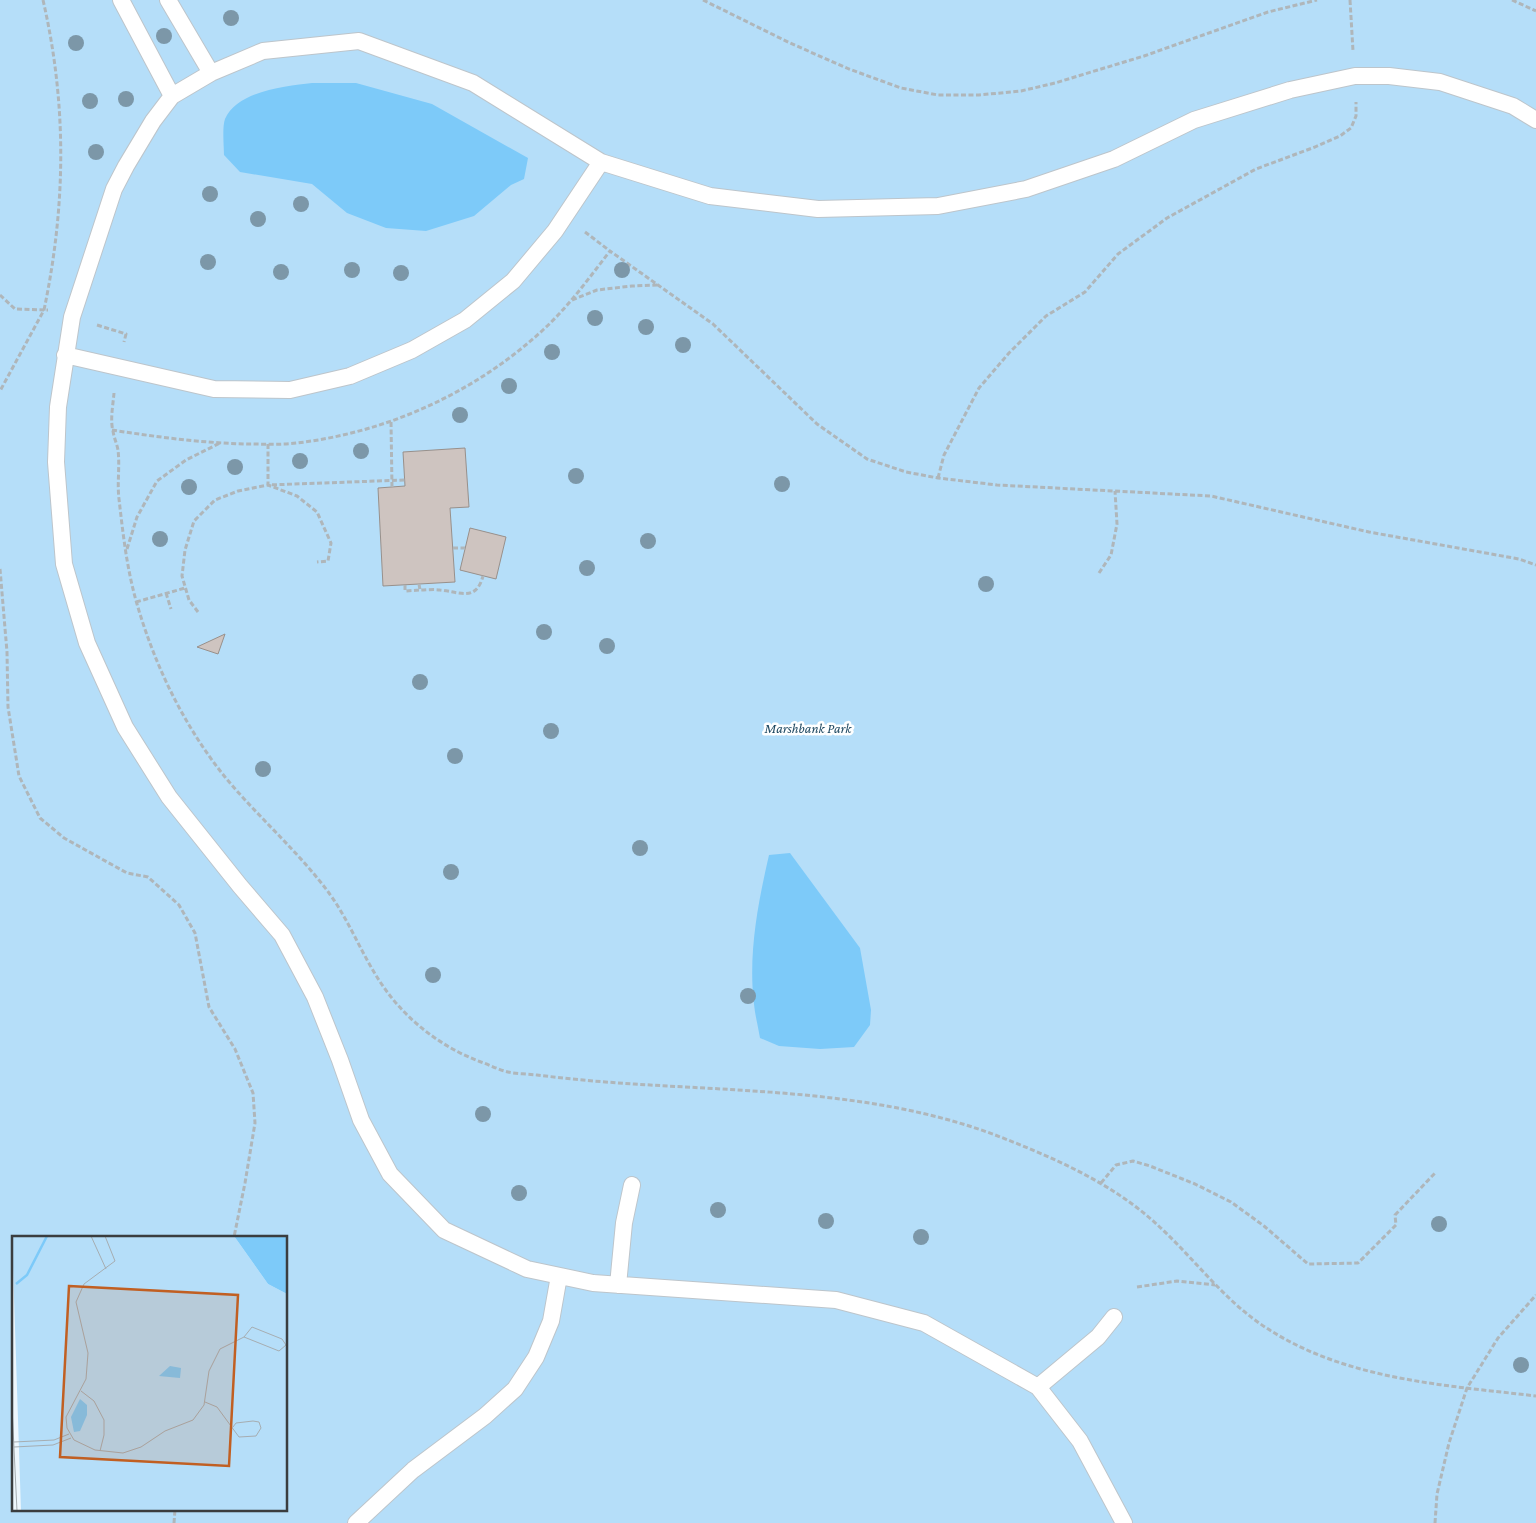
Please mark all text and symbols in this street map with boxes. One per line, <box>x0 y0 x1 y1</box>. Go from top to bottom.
park label: Marshbank Park <box>764 720 852 736</box>
inset map <box>12 1236 288 1510</box>

